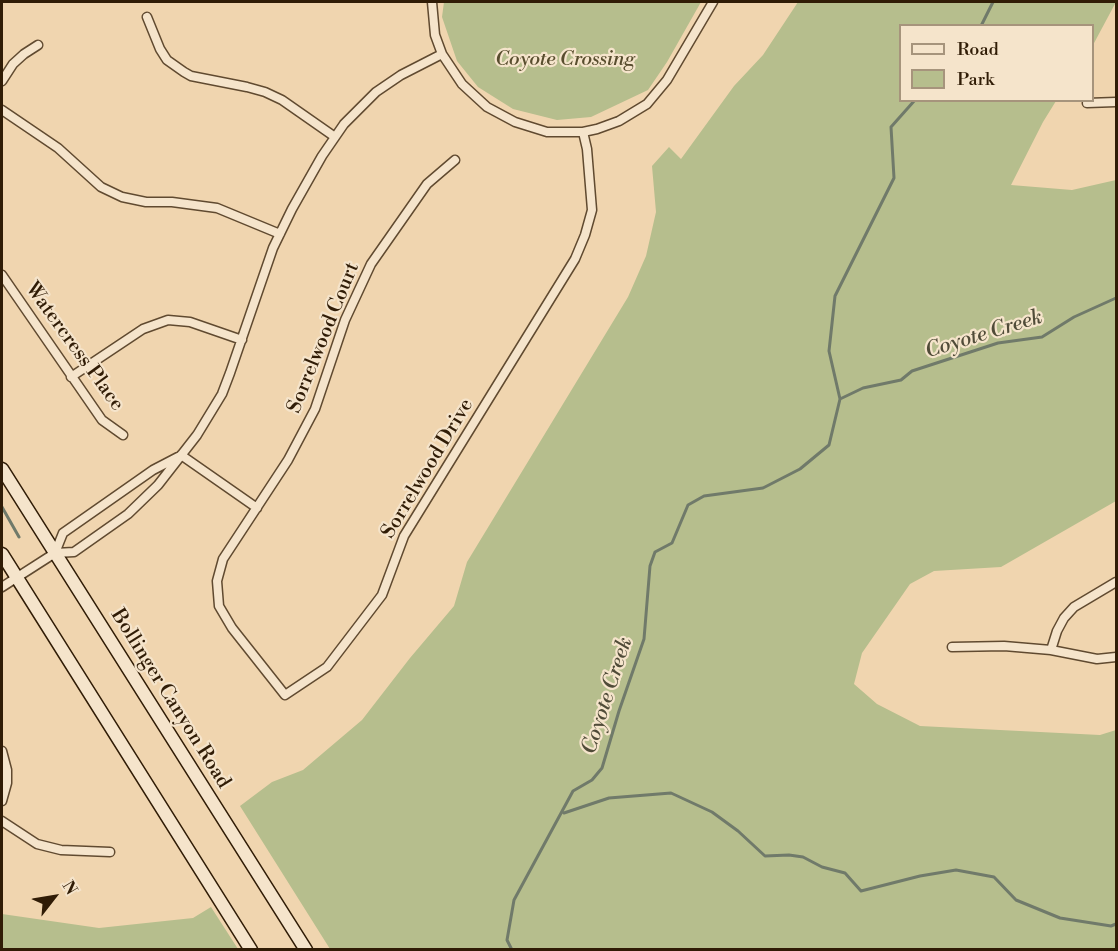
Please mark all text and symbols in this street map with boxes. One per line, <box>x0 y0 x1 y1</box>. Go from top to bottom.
legend <box>899 24 1094 102</box>
text: Road <box>957 38 999 61</box>
park label: Coyote Crossing <box>495 48 635 72</box>
text: Park <box>957 68 994 91</box>
street label: Sorrelwood Court <box>283 259 365 417</box>
street label: Watercress Place <box>19 278 129 416</box>
water label: Coyote Creek <box>922 305 1046 365</box>
street label: Sorrelwood Drive <box>377 395 479 543</box>
street label: Bollinger Canyon Road <box>105 605 235 793</box>
water label: Coyote Creek <box>577 634 639 758</box>
north arrow <box>24 867 84 927</box>
text: N <box>58 877 81 898</box>

